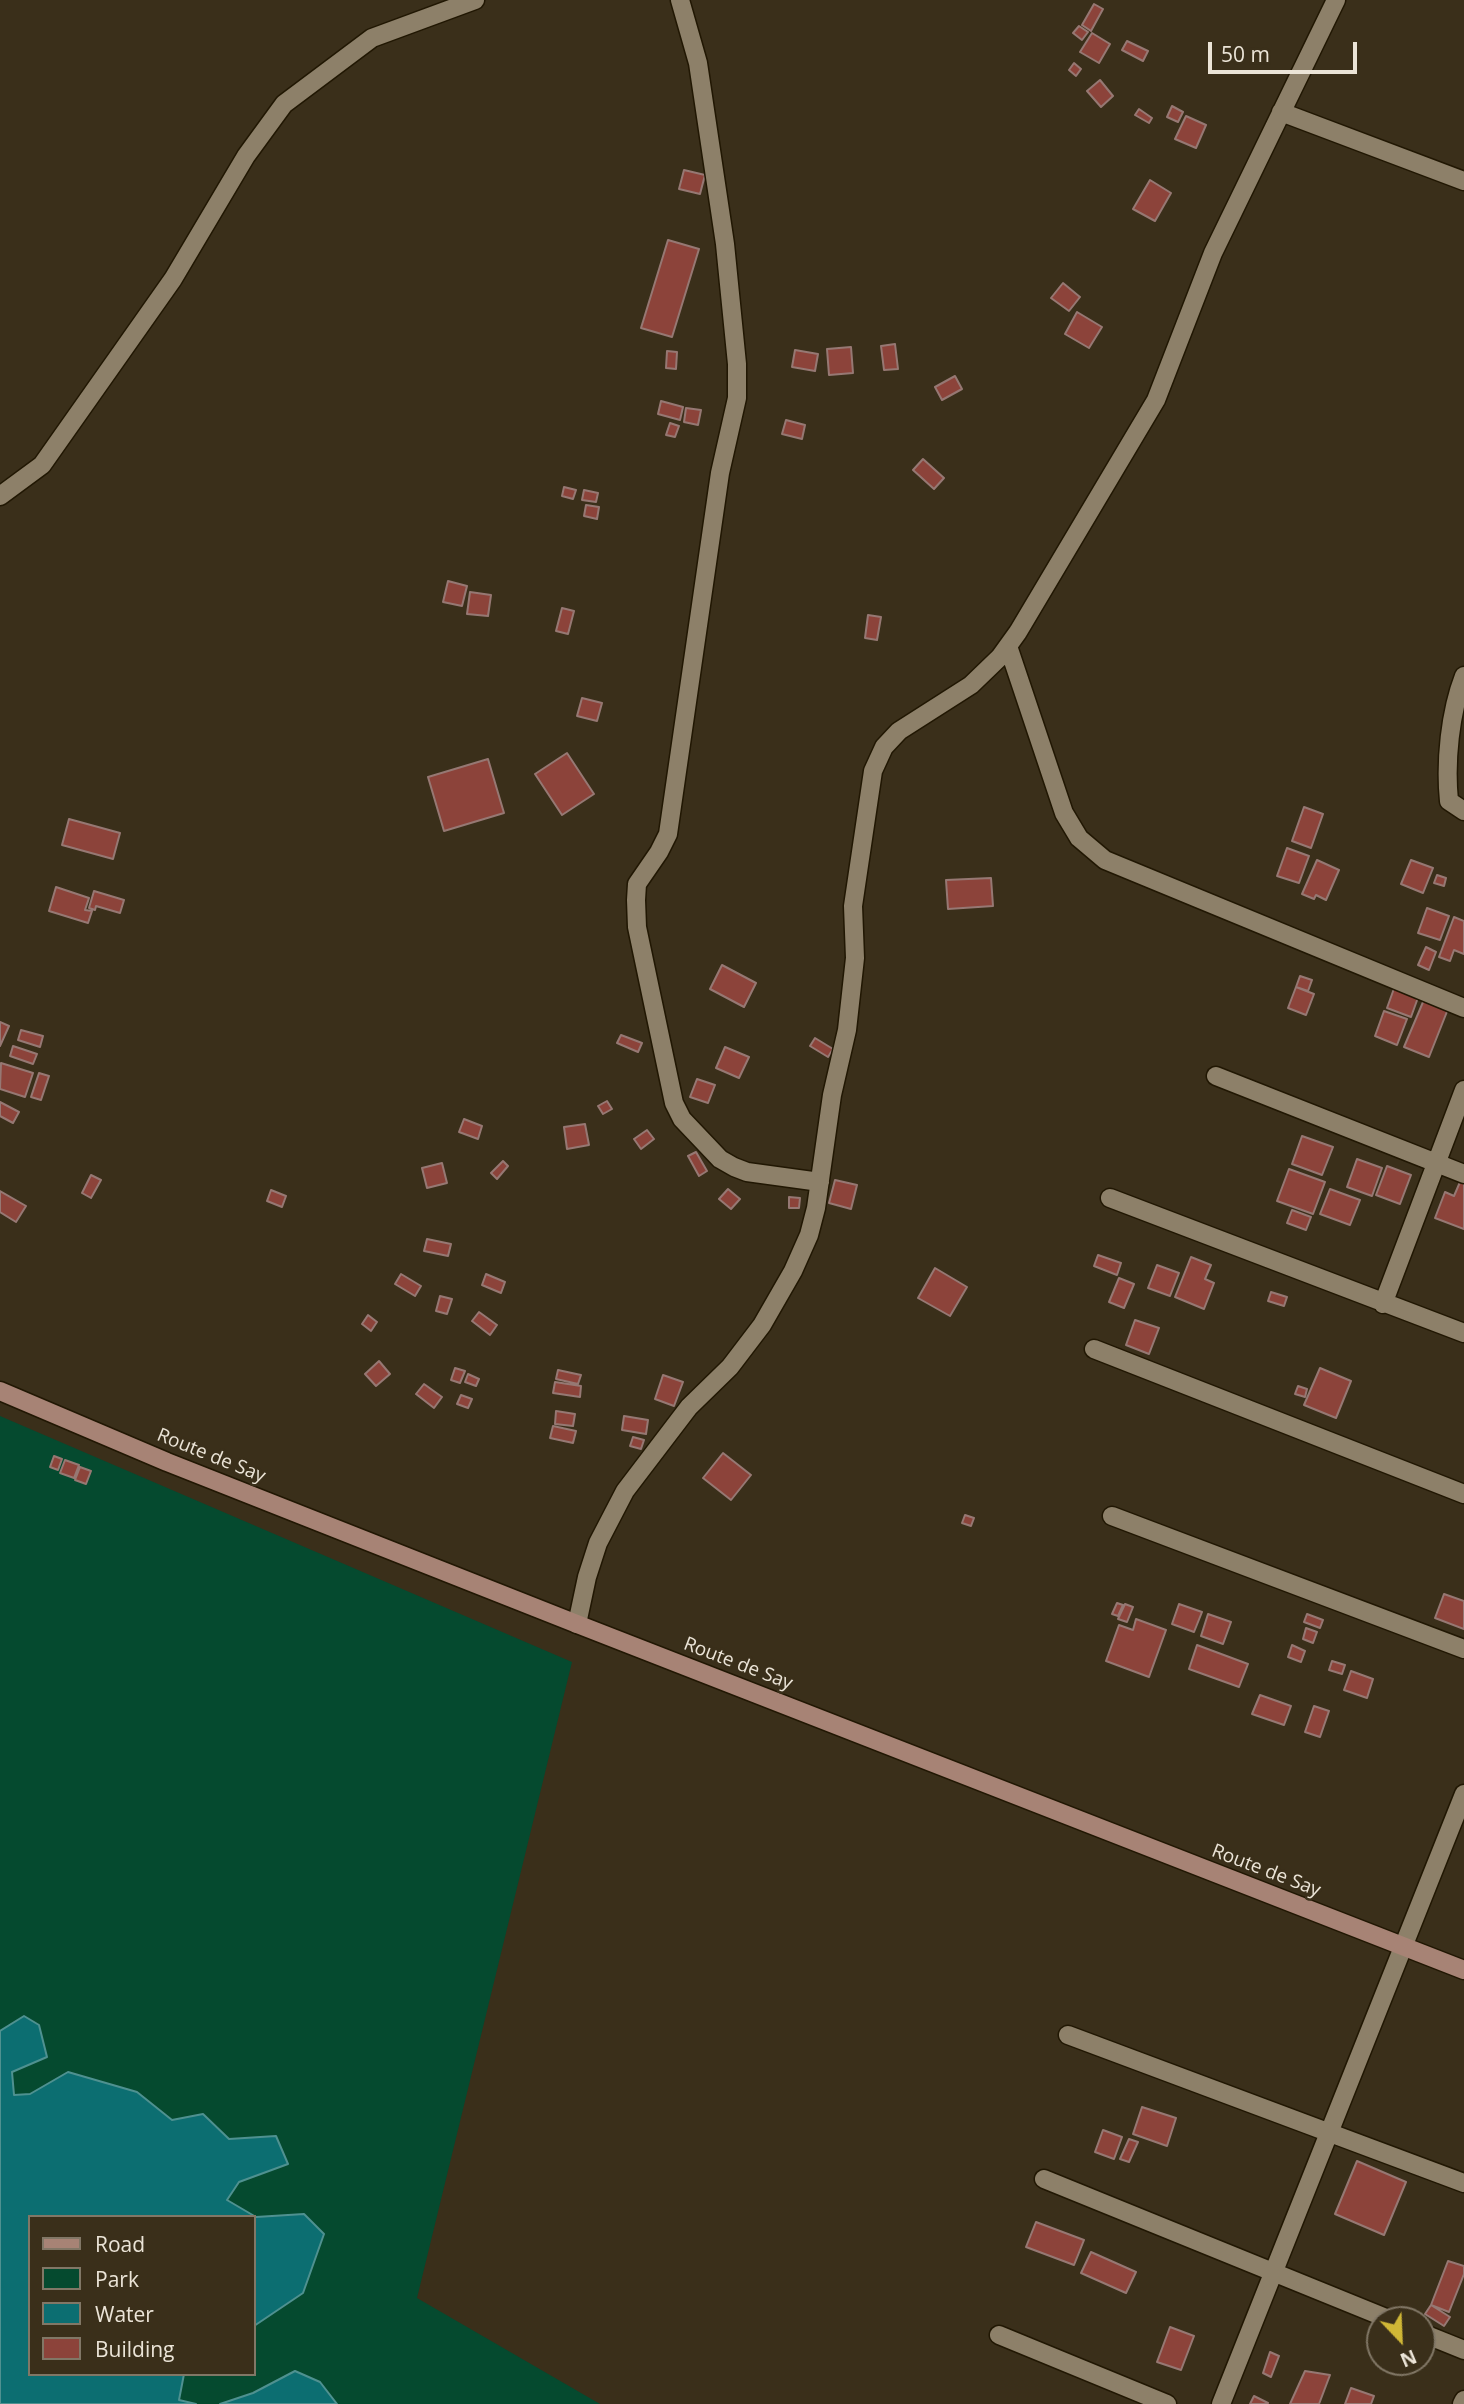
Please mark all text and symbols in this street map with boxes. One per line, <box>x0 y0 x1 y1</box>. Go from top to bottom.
scale bar <box>1212 28 1361 72</box>
text: 50 m <box>1221 40 1270 68</box>
street label: Route de Say <box>153 1424 269 1488</box>
street label: Route de Say <box>680 1633 796 1695</box>
street label: Route de Say <box>1208 1840 1324 1902</box>
legend <box>28 2215 256 2376</box>
text: Road <box>95 2230 145 2258</box>
text: Park <box>95 2265 139 2293</box>
text: Water <box>95 2300 154 2328</box>
north arrow <box>1366 2306 1436 2376</box>
text: Building <box>95 2335 174 2363</box>
text: N <box>1396 2344 1421 2373</box>

